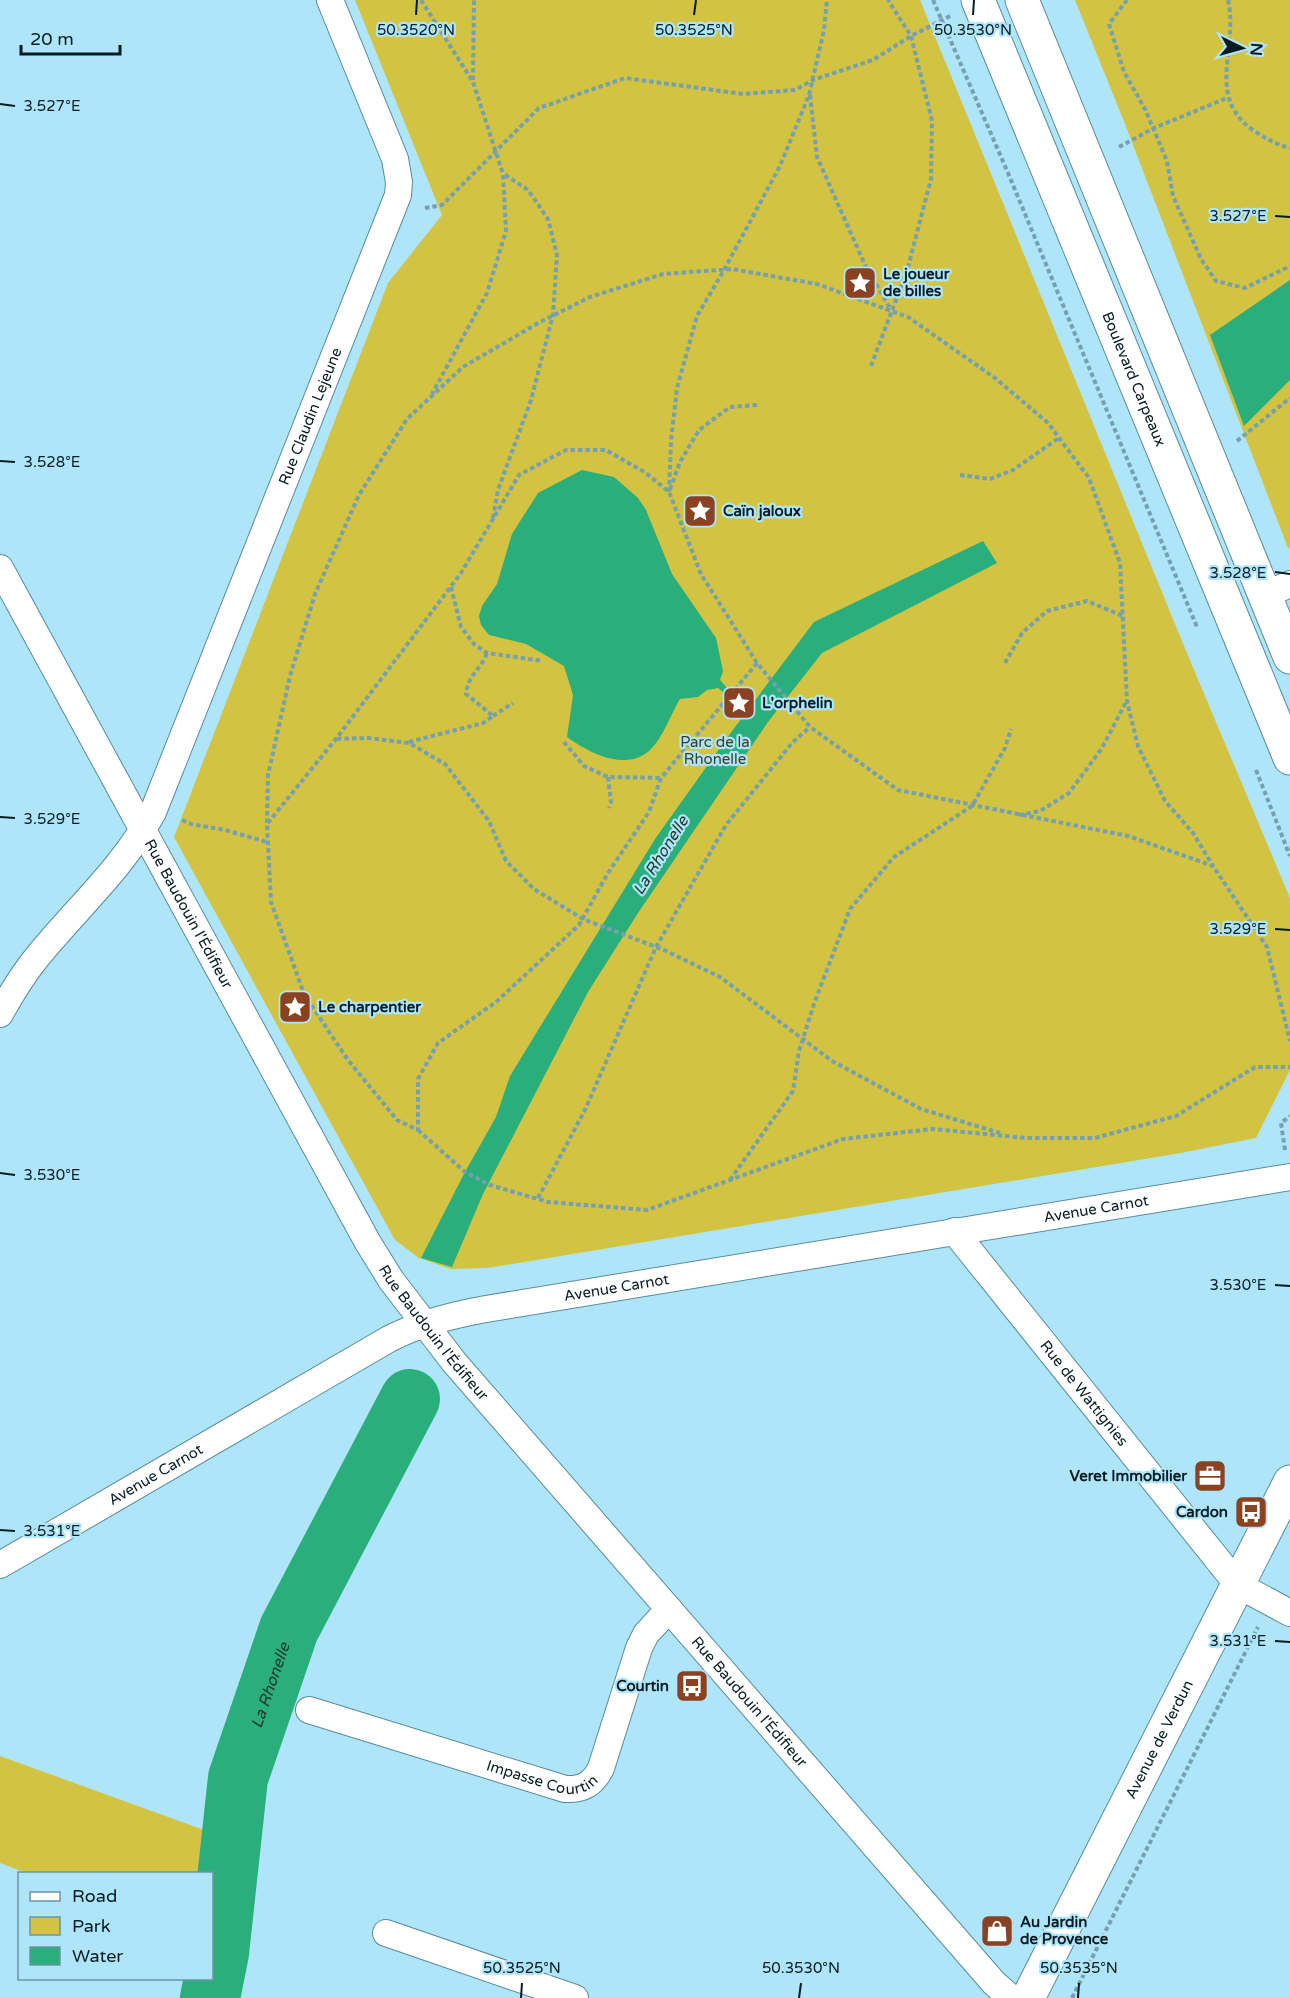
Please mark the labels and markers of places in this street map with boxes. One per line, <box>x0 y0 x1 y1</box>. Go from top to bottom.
place icon: Le joueur de billes <box>842 265 878 301</box>
place label: Le joueur de billes <box>883 265 950 300</box>
place icon: Caïn jaloux <box>682 493 718 529</box>
place label: Caïn jaloux <box>723 502 801 521</box>
place icon: L'orphelin <box>721 685 757 721</box>
place label: L'orphelin <box>762 694 833 713</box>
place icon: Le charpentier <box>277 989 313 1025</box>
place label: Le charpentier <box>318 998 421 1017</box>
office icon: Veret Immobilier <box>1192 1458 1228 1494</box>
place label: Veret Immobilier <box>1070 1467 1187 1485</box>
bus stop icon: Cardon <box>1233 1494 1269 1530</box>
place label: Cardon <box>1176 1503 1228 1521</box>
bus stop icon: Courtin <box>674 1668 710 1704</box>
place label: Courtin <box>616 1677 669 1695</box>
shop icon: Au Jardin de Provence <box>979 1913 1015 1949</box>
place label: Au Jardin de Provence <box>1020 1913 1109 1948</box>

